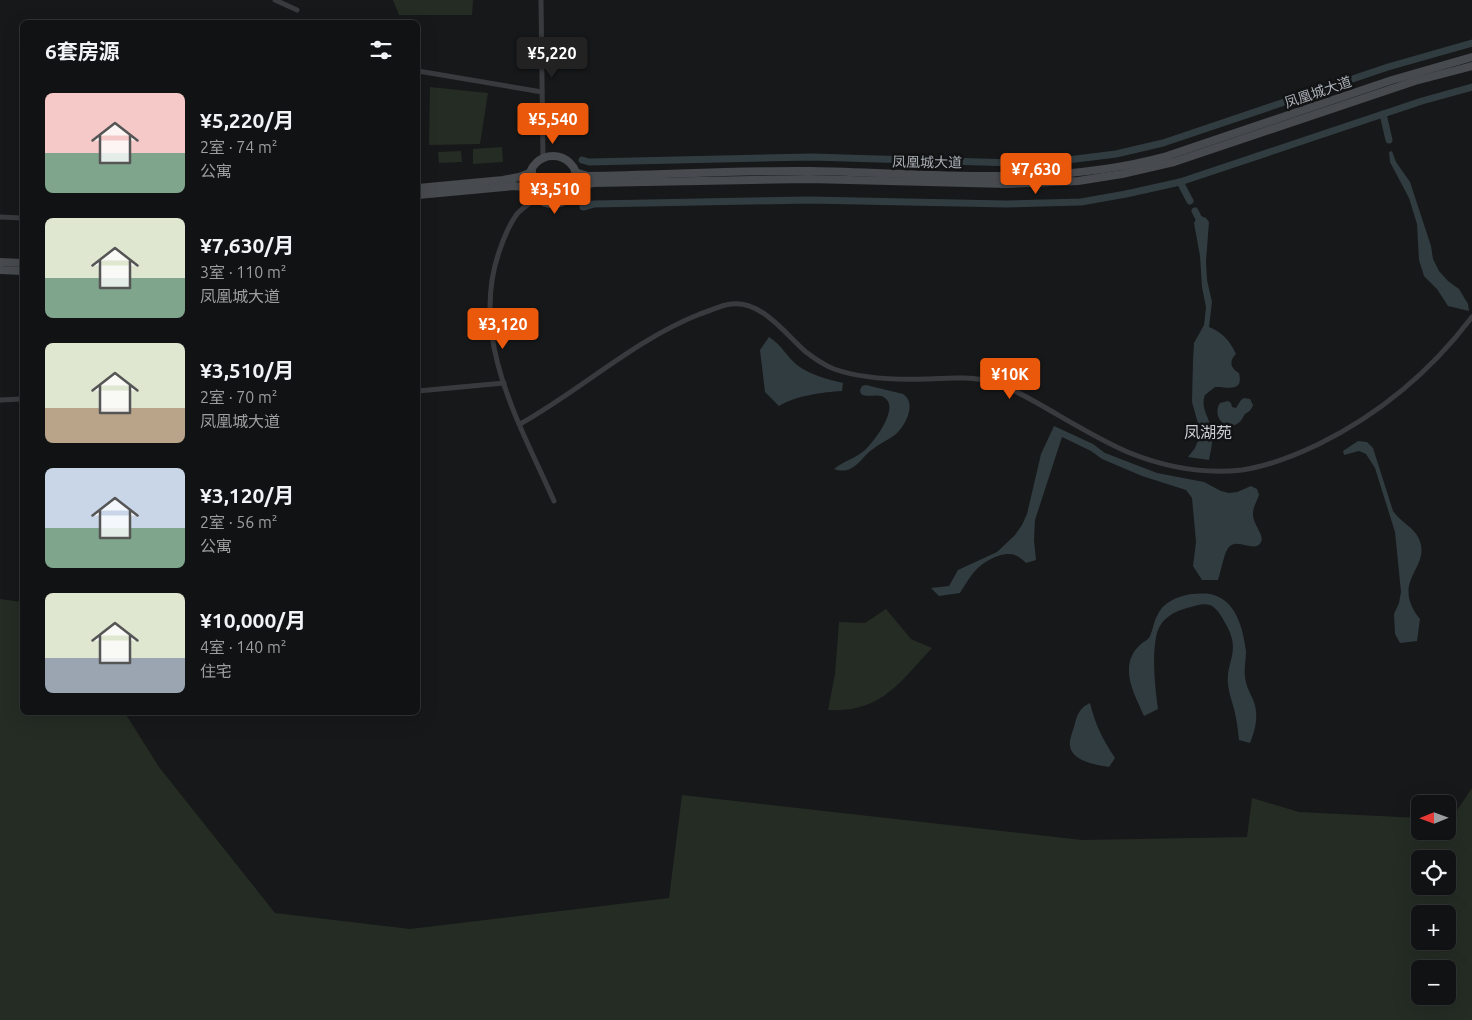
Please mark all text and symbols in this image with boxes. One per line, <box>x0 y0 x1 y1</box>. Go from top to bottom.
icon: filters <box>367 36 395 64</box>
pin: ¥5,220 <box>511 36 593 79</box>
text: 6套房源 <box>45 39 120 63</box>
text: ¥5,220 <box>527 44 577 62</box>
street label: 凤凰城大道 <box>1282 73 1354 111</box>
pin: ¥5,540 <box>512 102 594 145</box>
text: ¥5,220/月 <box>200 108 294 132</box>
text: ¥5,540 <box>528 110 578 128</box>
icon: home <box>85 113 145 173</box>
text: 2室 · 74 m² <box>200 138 278 156</box>
pin: ¥7,630 <box>995 152 1077 195</box>
street label: 凤凰城大道 <box>892 153 962 171</box>
text: ¥7,630 <box>1011 160 1061 178</box>
text: 公寓 <box>200 162 232 180</box>
pin: ¥3,510 <box>514 172 596 215</box>
text: ¥3,510 <box>530 180 580 198</box>
text: ¥7,630/月 <box>200 233 294 257</box>
icon: home <box>85 238 145 298</box>
text: 3室 · 110 m² <box>200 263 287 281</box>
text: 凤凰城大道 <box>200 287 280 305</box>
pin: ¥3,120 <box>462 308 544 350</box>
text: ¥3,120 <box>478 315 528 333</box>
text: ¥3,510/月 <box>200 358 294 382</box>
pin: ¥10K <box>980 358 1040 400</box>
icon: home <box>85 363 145 423</box>
text: ¥10K <box>991 365 1029 383</box>
text: 2室 · 70 m² <box>200 388 278 406</box>
text: 凤凰城大道 <box>200 412 280 430</box>
district label: 凤湖苑 <box>1184 423 1232 441</box>
text: ¥3,120/月 <box>200 483 294 507</box>
icon: home <box>85 488 145 548</box>
text: 2室 · 56 m² <box>200 513 278 531</box>
text: 公寓 <box>200 537 232 555</box>
text: ¥10,000/月 <box>200 608 306 632</box>
icon: home <box>85 613 145 673</box>
text: 4室 · 140 m² <box>200 638 287 656</box>
text: 住宅 <box>200 662 232 680</box>
north arrow <box>1411 795 1456 840</box>
map controls <box>1411 795 1456 1005</box>
button: locate <box>1411 850 1456 895</box>
button: + <box>1411 905 1456 950</box>
button: − <box>1411 960 1456 1005</box>

